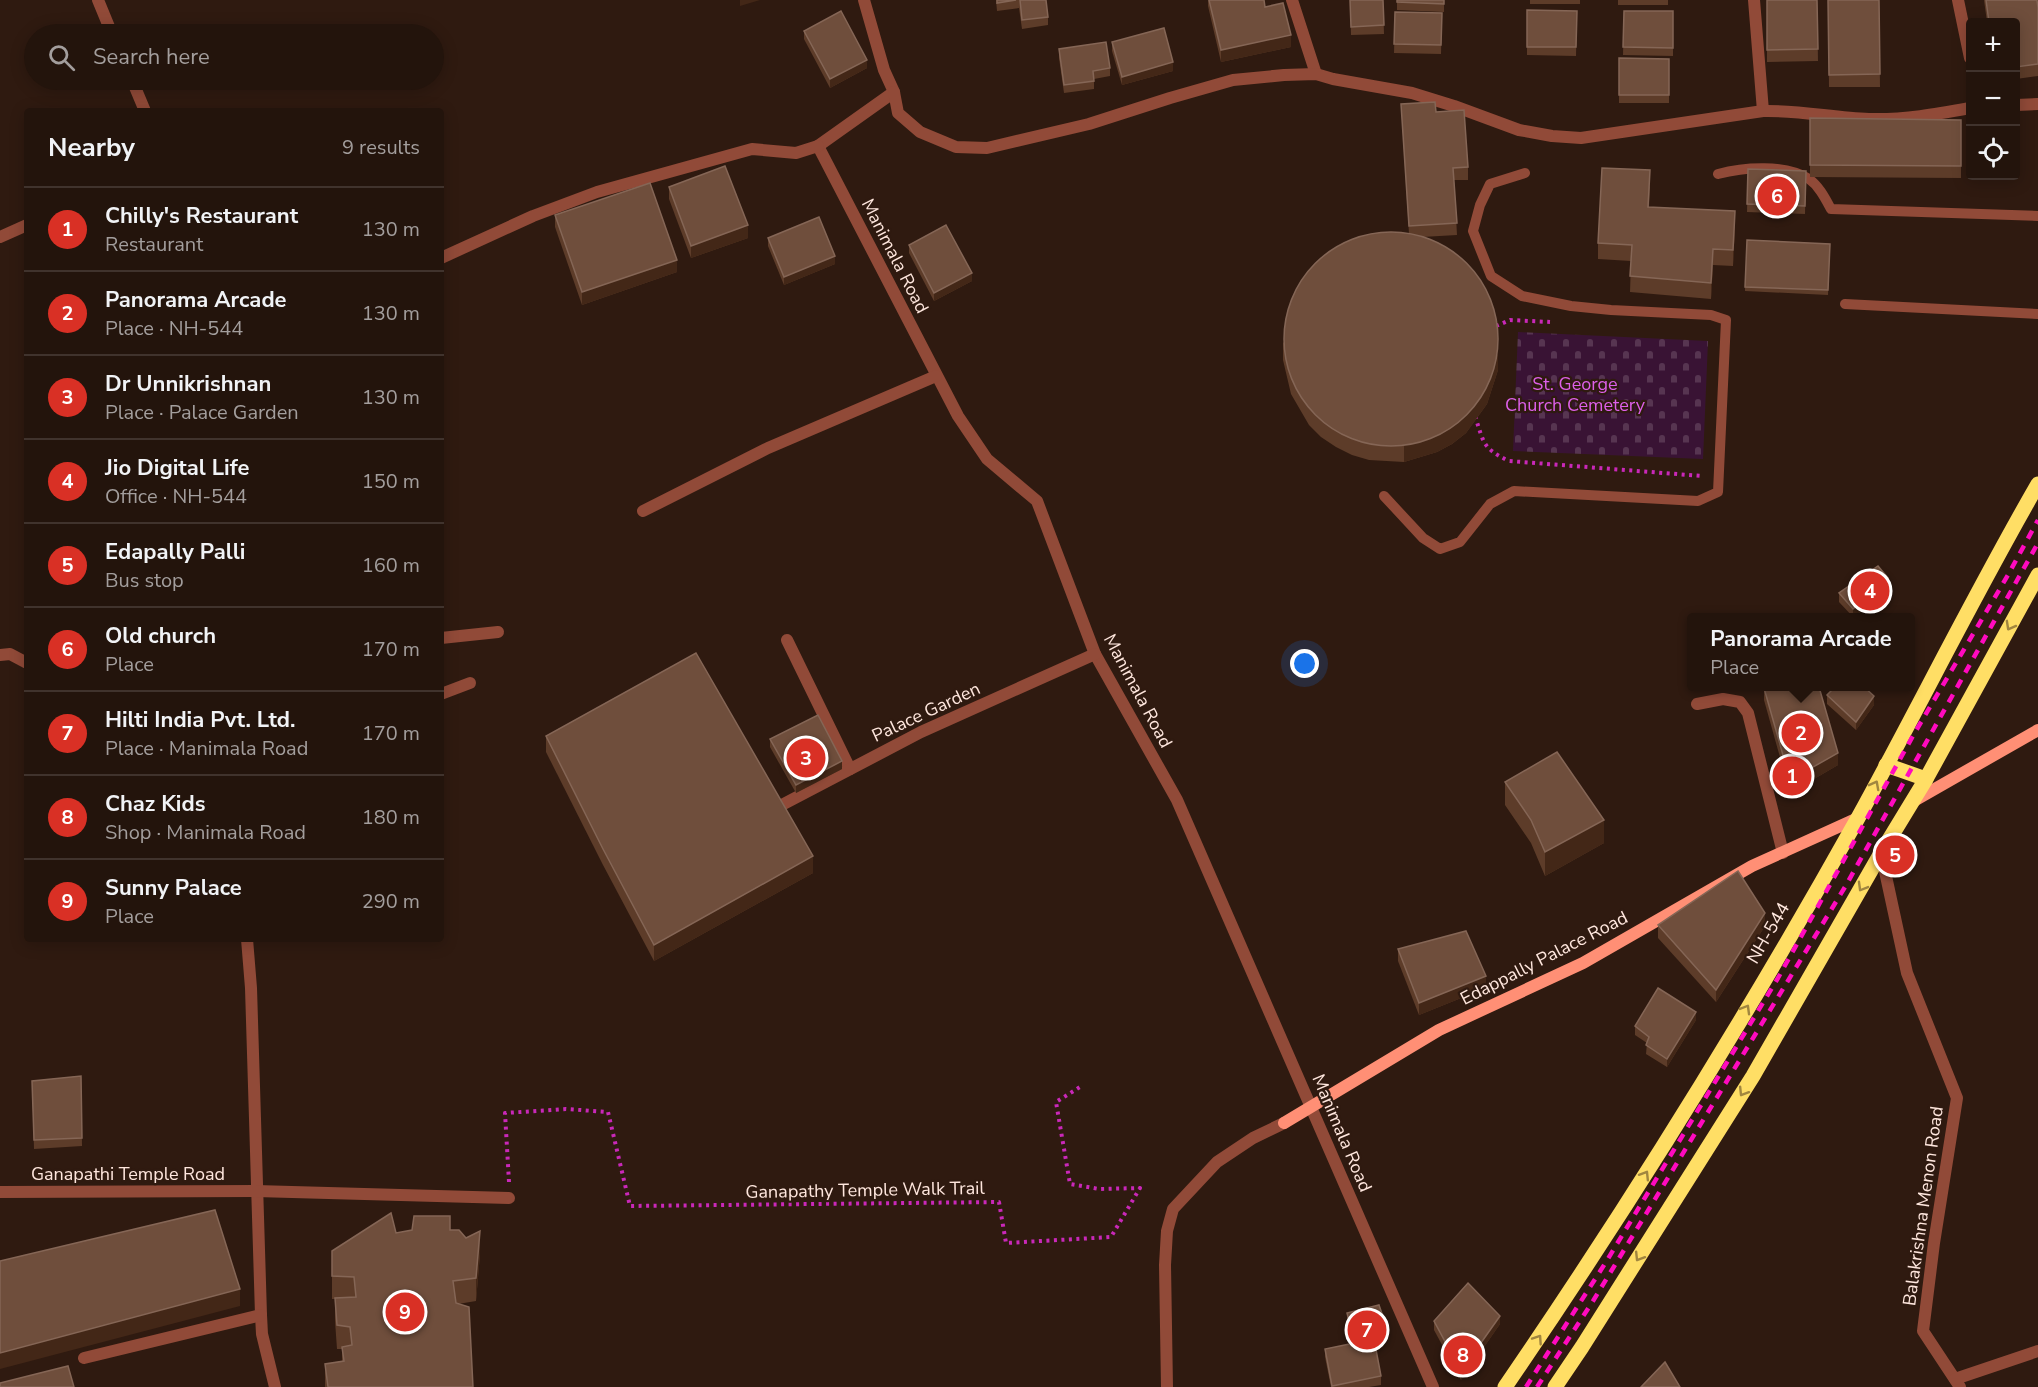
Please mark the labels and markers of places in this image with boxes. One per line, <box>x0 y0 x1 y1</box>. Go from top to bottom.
pin: 6 <box>1758 174 1796 218</box>
pin: 4 <box>1850 568 1890 614</box>
pin: 2 <box>1782 710 1820 756</box>
pin: 3 <box>786 736 826 780</box>
pin: 1 <box>1772 754 1812 798</box>
pin: 5 <box>1876 832 1914 878</box>
pin: 9 <box>386 1290 424 1334</box>
pin: 7 <box>1348 1308 1386 1352</box>
pin: 8 <box>1444 1332 1482 1378</box>

